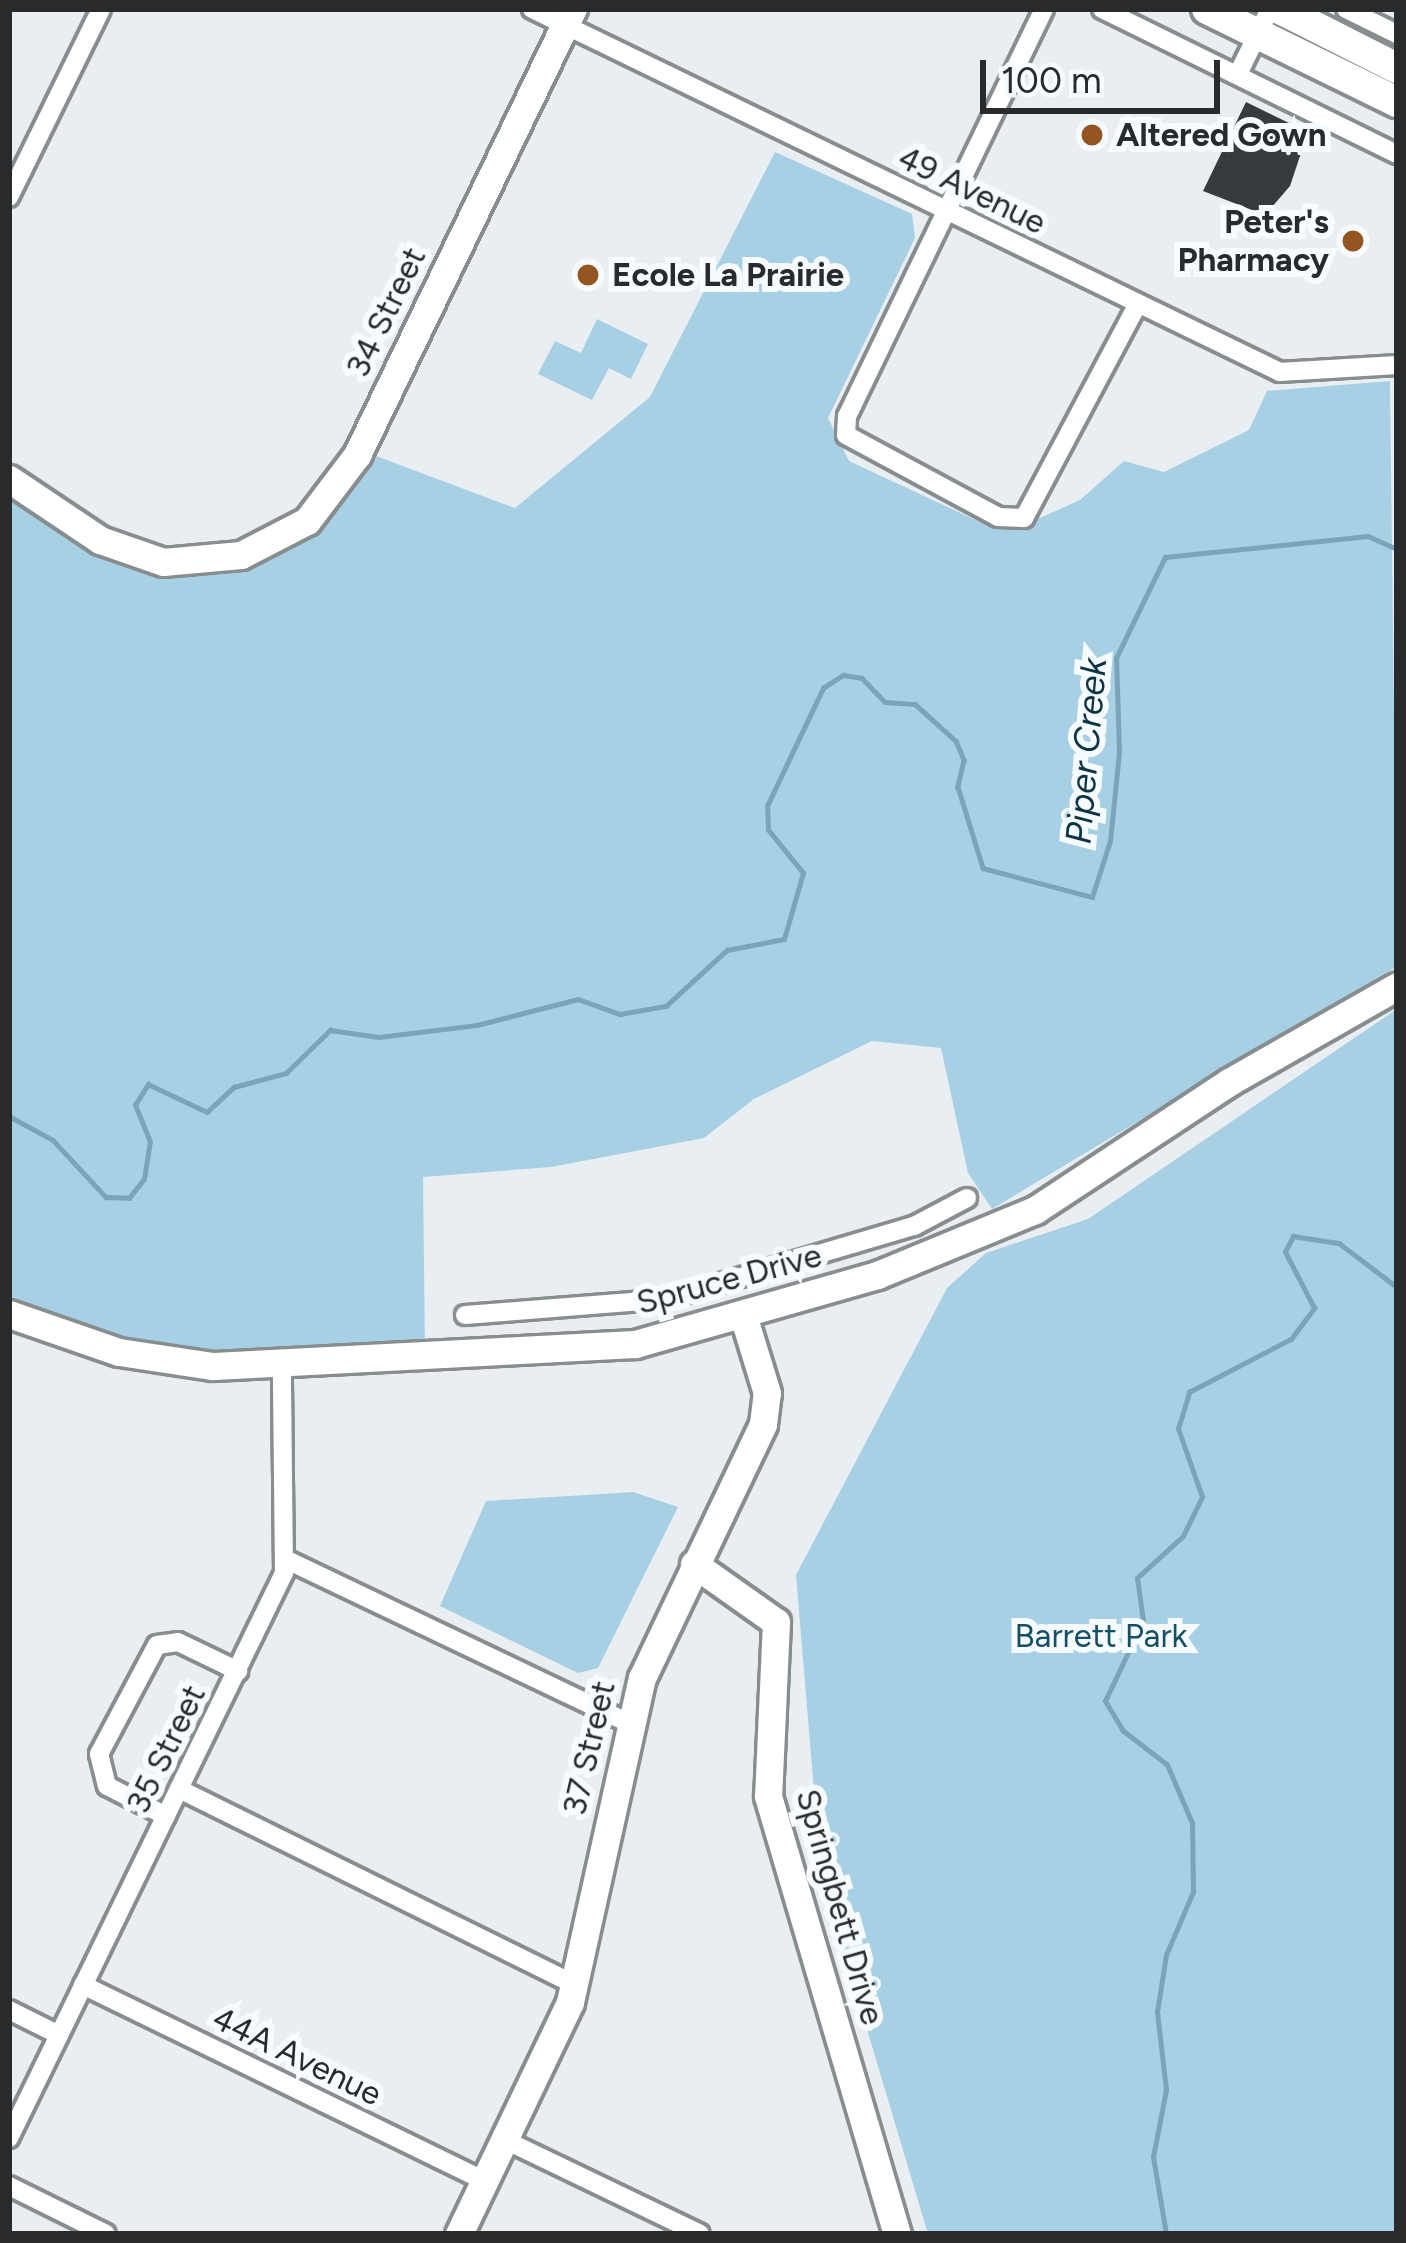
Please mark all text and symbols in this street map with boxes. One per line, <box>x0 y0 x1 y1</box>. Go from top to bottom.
scale bar <box>986 36 1226 110</box>
text: 100 m <box>1001 59 1102 102</box>
place label: Altered Gown <box>1116 115 1326 155</box>
marker: Altered Gown <box>1079 122 1105 148</box>
street label: 49 Avenue <box>892 137 1052 243</box>
place label: Peter's Pharmacy <box>1178 202 1329 280</box>
marker: Peter's Pharmacy <box>1340 228 1366 254</box>
street label: 34 Street <box>338 241 434 383</box>
place label: Ecole La Prairie <box>612 255 844 295</box>
marker: Ecole La Prairie <box>575 262 601 288</box>
water label: Piper Creek <box>1056 656 1116 846</box>
street label: Spruce Drive <box>632 1235 826 1323</box>
park label: Barrett Park <box>1014 1616 1188 1656</box>
street label: 37 Street <box>554 1677 624 1819</box>
street label: 35 Street <box>118 1679 214 1819</box>
street label: Springbett Drive <box>787 1785 893 2029</box>
street label: 44A Avenue <box>206 1998 388 2114</box>

